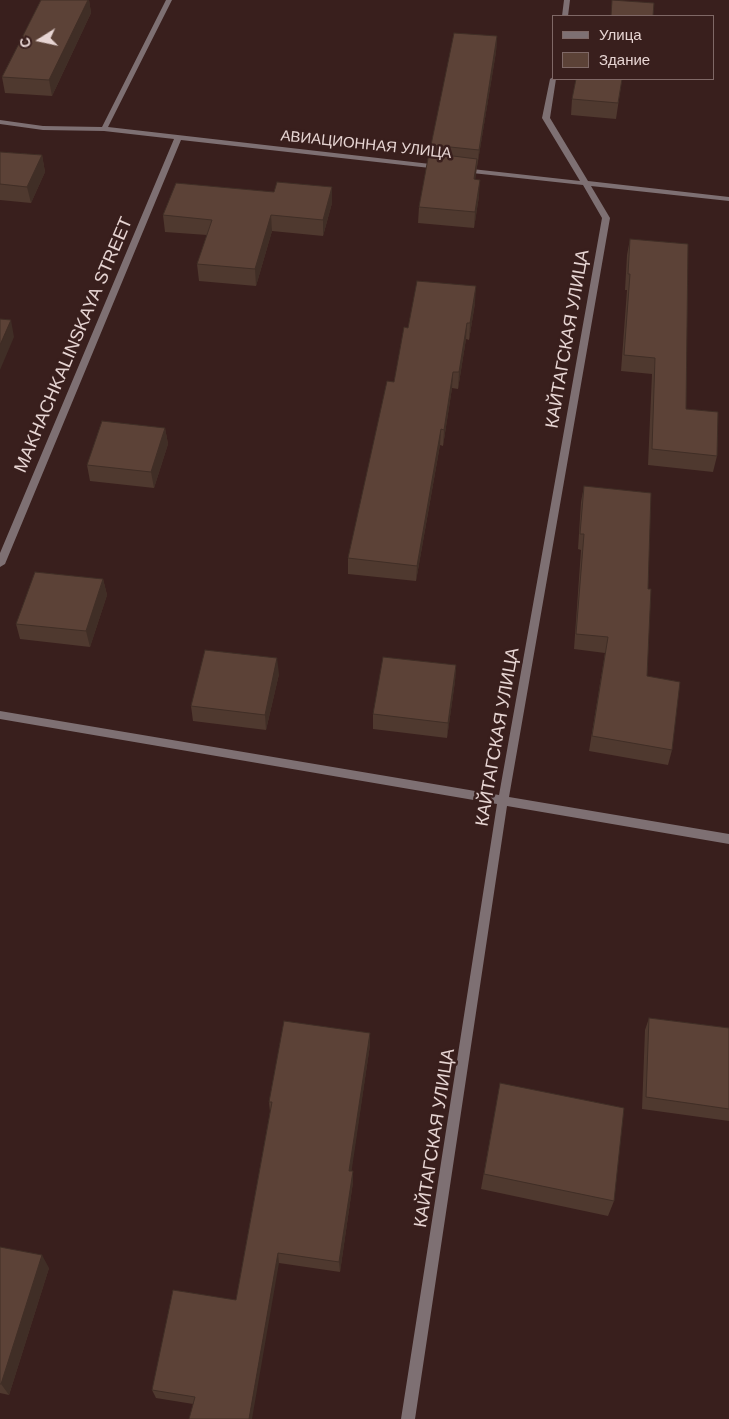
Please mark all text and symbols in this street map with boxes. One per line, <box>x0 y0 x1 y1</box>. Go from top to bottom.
north arrow <box>15 15 65 65</box>
legend <box>552 15 714 80</box>
text: Улица <box>599 26 642 43</box>
text: С <box>16 36 34 49</box>
text: Здание <box>599 51 650 68</box>
street label: АВИАЦИОННАЯ УЛИЦА <box>280 127 452 163</box>
street label: MAKHACHKALINSKAYA STREET <box>10 214 138 476</box>
street label: КАЙТАГСКАЯ УЛИЦА <box>542 248 594 430</box>
street label: КАЙТАГСКАЯ УЛИЦА <box>472 646 524 828</box>
street label: КАЙТАГСКАЯ УЛИЦА <box>410 1047 460 1229</box>

